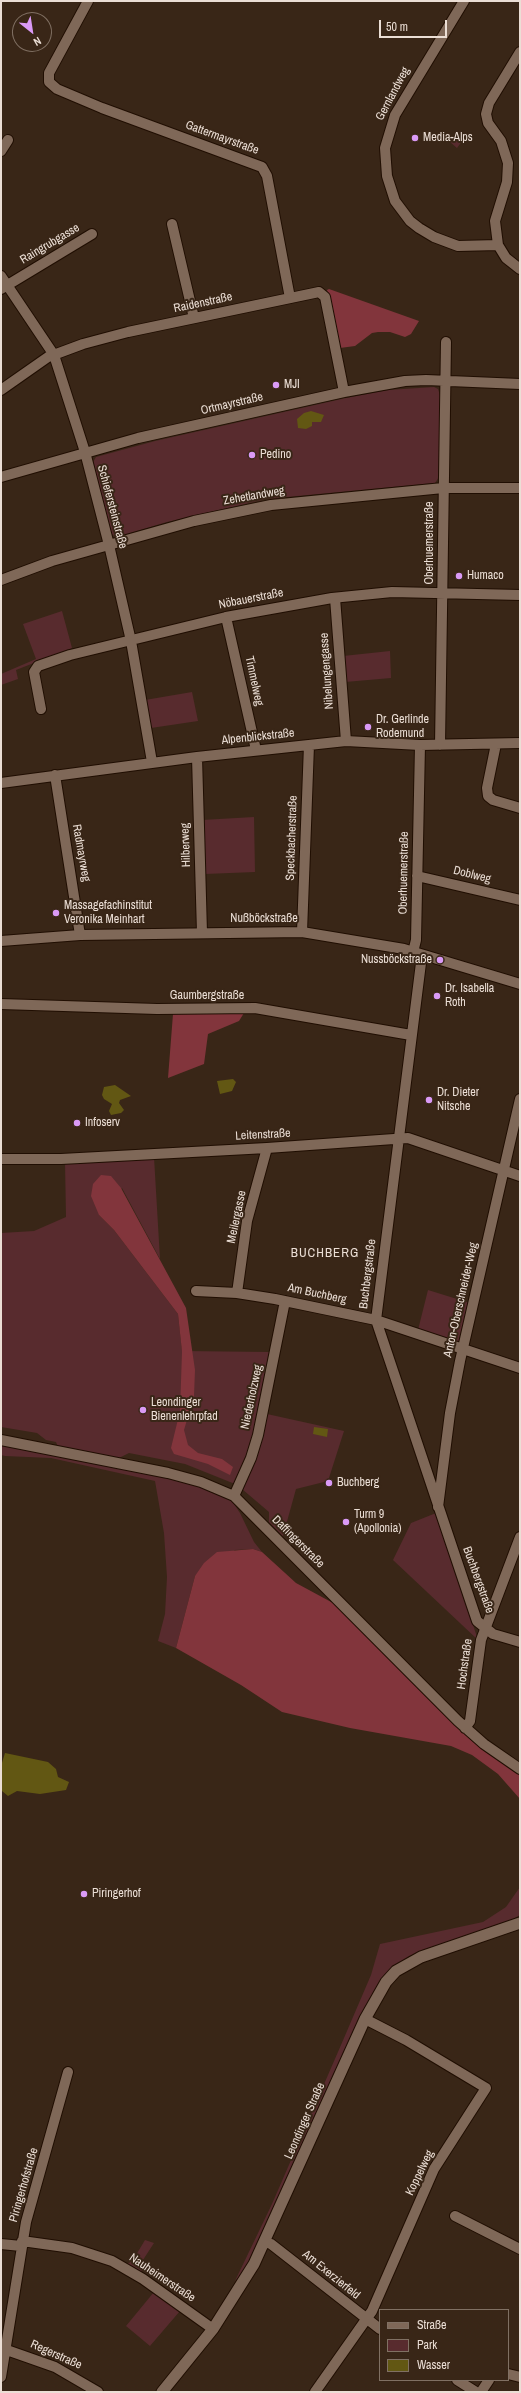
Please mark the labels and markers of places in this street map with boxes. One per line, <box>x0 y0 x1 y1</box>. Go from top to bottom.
place label: Media-Alps <box>423 131 473 145</box>
marker: Media-Alps <box>410 133 420 143</box>
place label: MJI <box>284 378 300 392</box>
marker: MJI <box>271 380 281 390</box>
place label: Pedino <box>260 448 291 462</box>
marker: Pedino <box>247 450 257 460</box>
place label: Humaco <box>467 569 504 583</box>
marker: Humaco <box>454 571 464 581</box>
place label: Dr. Gerlinde Rodemund <box>376 713 429 741</box>
marker: Dr. Gerlinde Rodemund <box>363 722 373 732</box>
place label: Massagefachinstitut Veronika Meinhart <box>64 899 152 927</box>
marker: Massagefachinstitut Veronika Meinhart <box>51 908 61 918</box>
place label: Nussböckstraße <box>361 953 432 967</box>
marker: Nussböckstraße <box>435 955 445 965</box>
place label: Dr. Isabella Roth <box>445 982 494 1010</box>
marker: Dr. Isabella Roth <box>432 991 442 1001</box>
place label: Dr. Dieter Nitsche <box>437 1086 479 1114</box>
marker: Dr. Dieter Nitsche <box>424 1095 434 1105</box>
place label: Infoserv <box>85 1116 120 1130</box>
marker: Infoserv <box>72 1118 82 1128</box>
place label: Leondinger Bienenlehrpfad <box>151 1396 218 1424</box>
marker: Leondinger Bienenlehrpfad <box>138 1405 148 1415</box>
place label: Buchberg <box>337 1476 379 1490</box>
marker: Buchberg <box>324 1478 334 1488</box>
place label: Turm 9 (Apollonia) <box>354 1508 402 1536</box>
marker: Turm 9 (Apollonia) <box>341 1517 351 1527</box>
place label: Piringerhof <box>92 1887 141 1901</box>
marker: Piringerhof <box>79 1889 89 1899</box>

